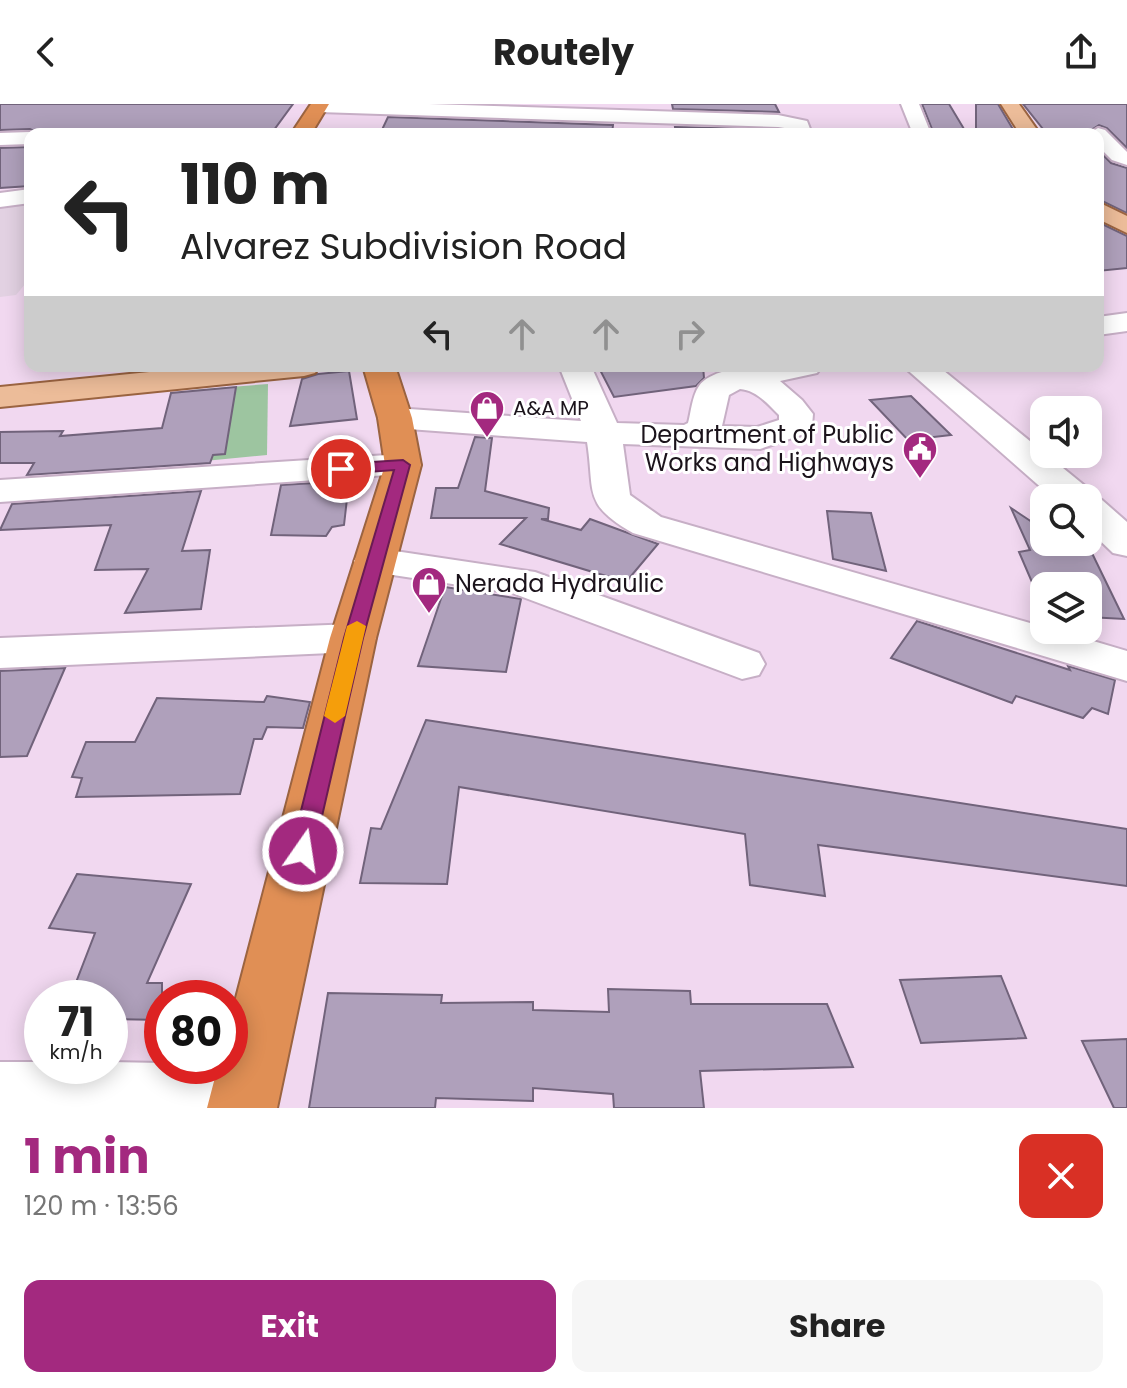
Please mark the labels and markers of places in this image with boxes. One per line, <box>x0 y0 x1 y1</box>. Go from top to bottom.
shop icon: A&A MP <box>468 389 506 439</box>
place label: A&A MP <box>513 394 589 422</box>
place label: Department of Public Works and Highways <box>640 418 894 479</box>
public building icon: Department of Public Works and Highways <box>901 430 939 480</box>
pin <box>307 435 375 503</box>
shop icon: Nerada Hydraulic <box>410 565 448 615</box>
place label: Nerada Hydraulic <box>455 567 664 600</box>

